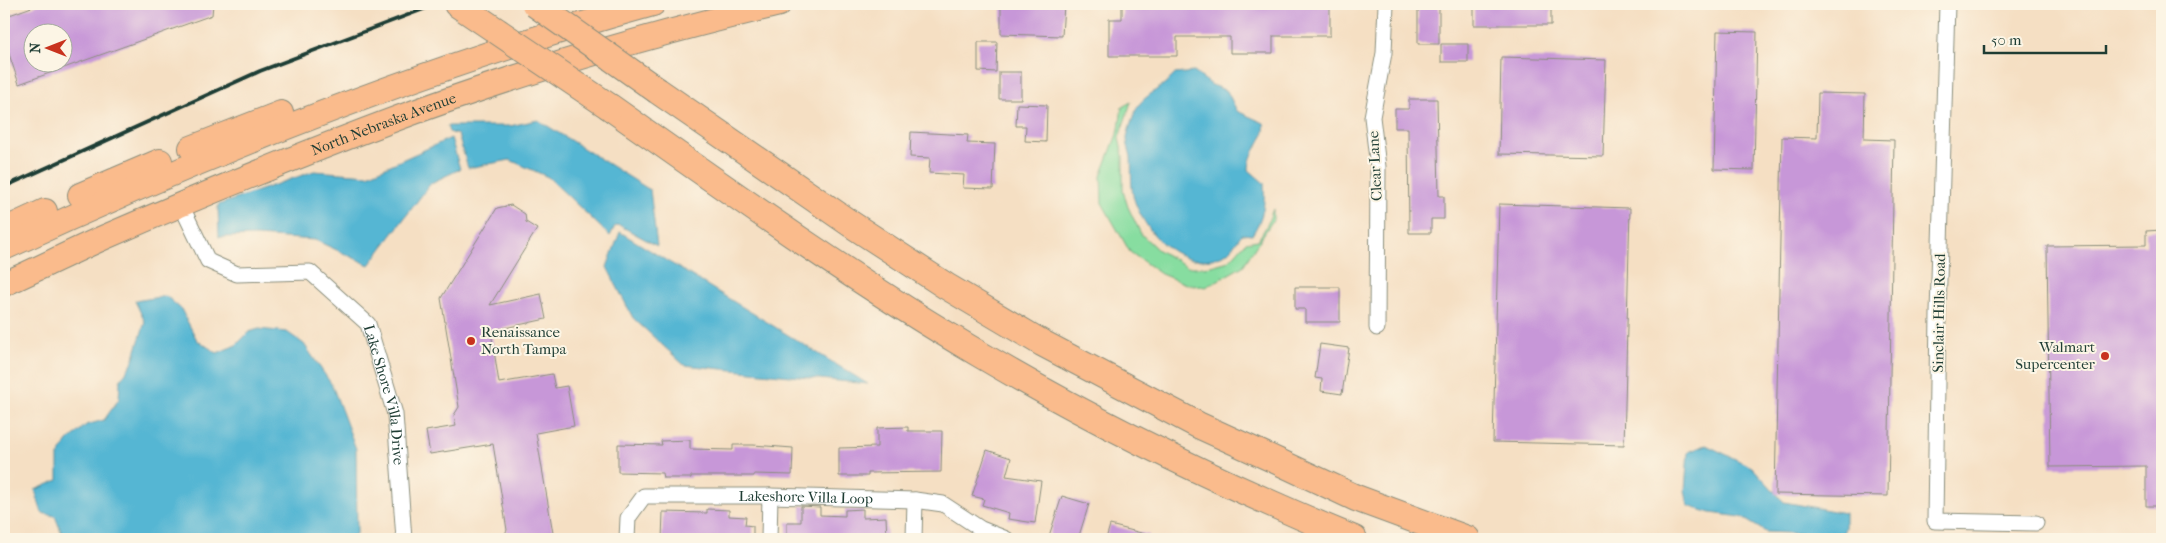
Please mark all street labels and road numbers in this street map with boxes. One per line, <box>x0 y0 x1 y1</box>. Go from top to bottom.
street label: North Nebraska Avenue <box>308 89 459 160</box>
street label: Clear Lane <box>1364 130 1386 202</box>
street label: Sinclair Hills Road <box>1929 252 1949 373</box>
street label: Lake Shore Villa Drive <box>360 322 408 466</box>
street label: Lakeshore Villa Loop <box>739 487 873 508</box>

